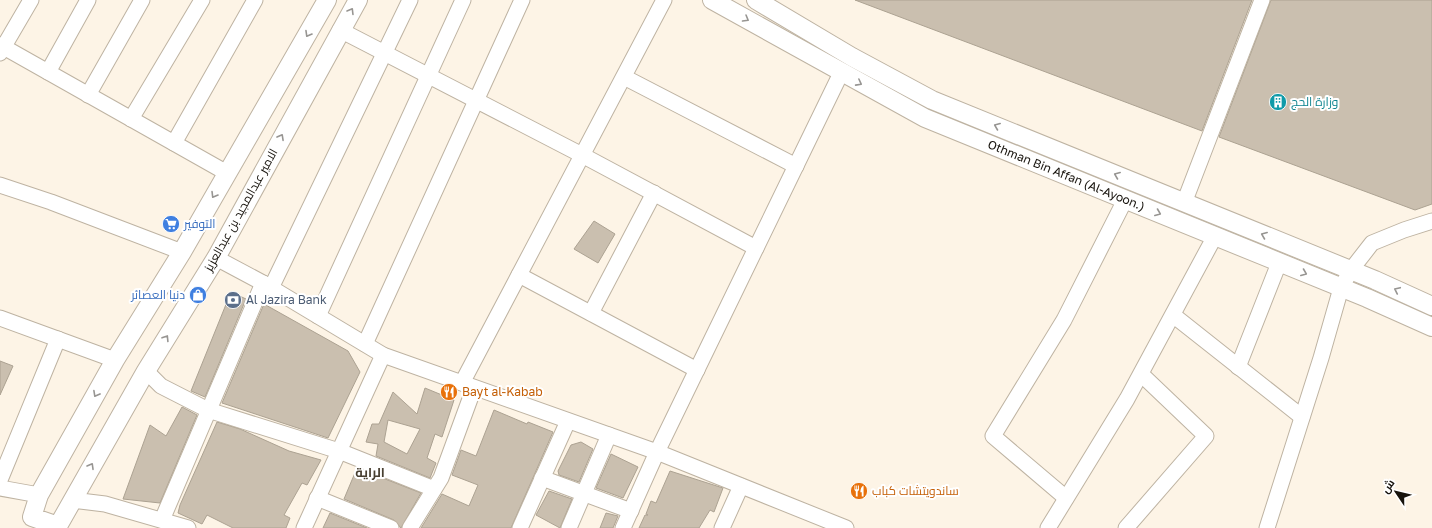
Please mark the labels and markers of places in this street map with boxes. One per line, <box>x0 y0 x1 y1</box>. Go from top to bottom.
building icon: وزارة الحج <box>1268 92 1288 112</box>
place label: وزارة الحج <box>1291 94 1338 110</box>
supermarket icon: التوفير <box>161 214 181 234</box>
place label: التوفير <box>183 216 215 231</box>
shop icon: دنيا العصائر <box>188 285 208 305</box>
place label: دنيا العصائر <box>130 287 185 302</box>
bank icon: Al Jazira Bank <box>223 290 243 310</box>
place label: Al Jazira Bank <box>246 292 327 307</box>
restaurant icon: Bayt al-Kabab <box>439 382 459 402</box>
place label: Bayt al-Kabab <box>462 384 543 399</box>
restaurant icon: ساندويتشات كباب <box>849 481 869 501</box>
place label: ساندويتشات كباب <box>872 483 959 498</box>

